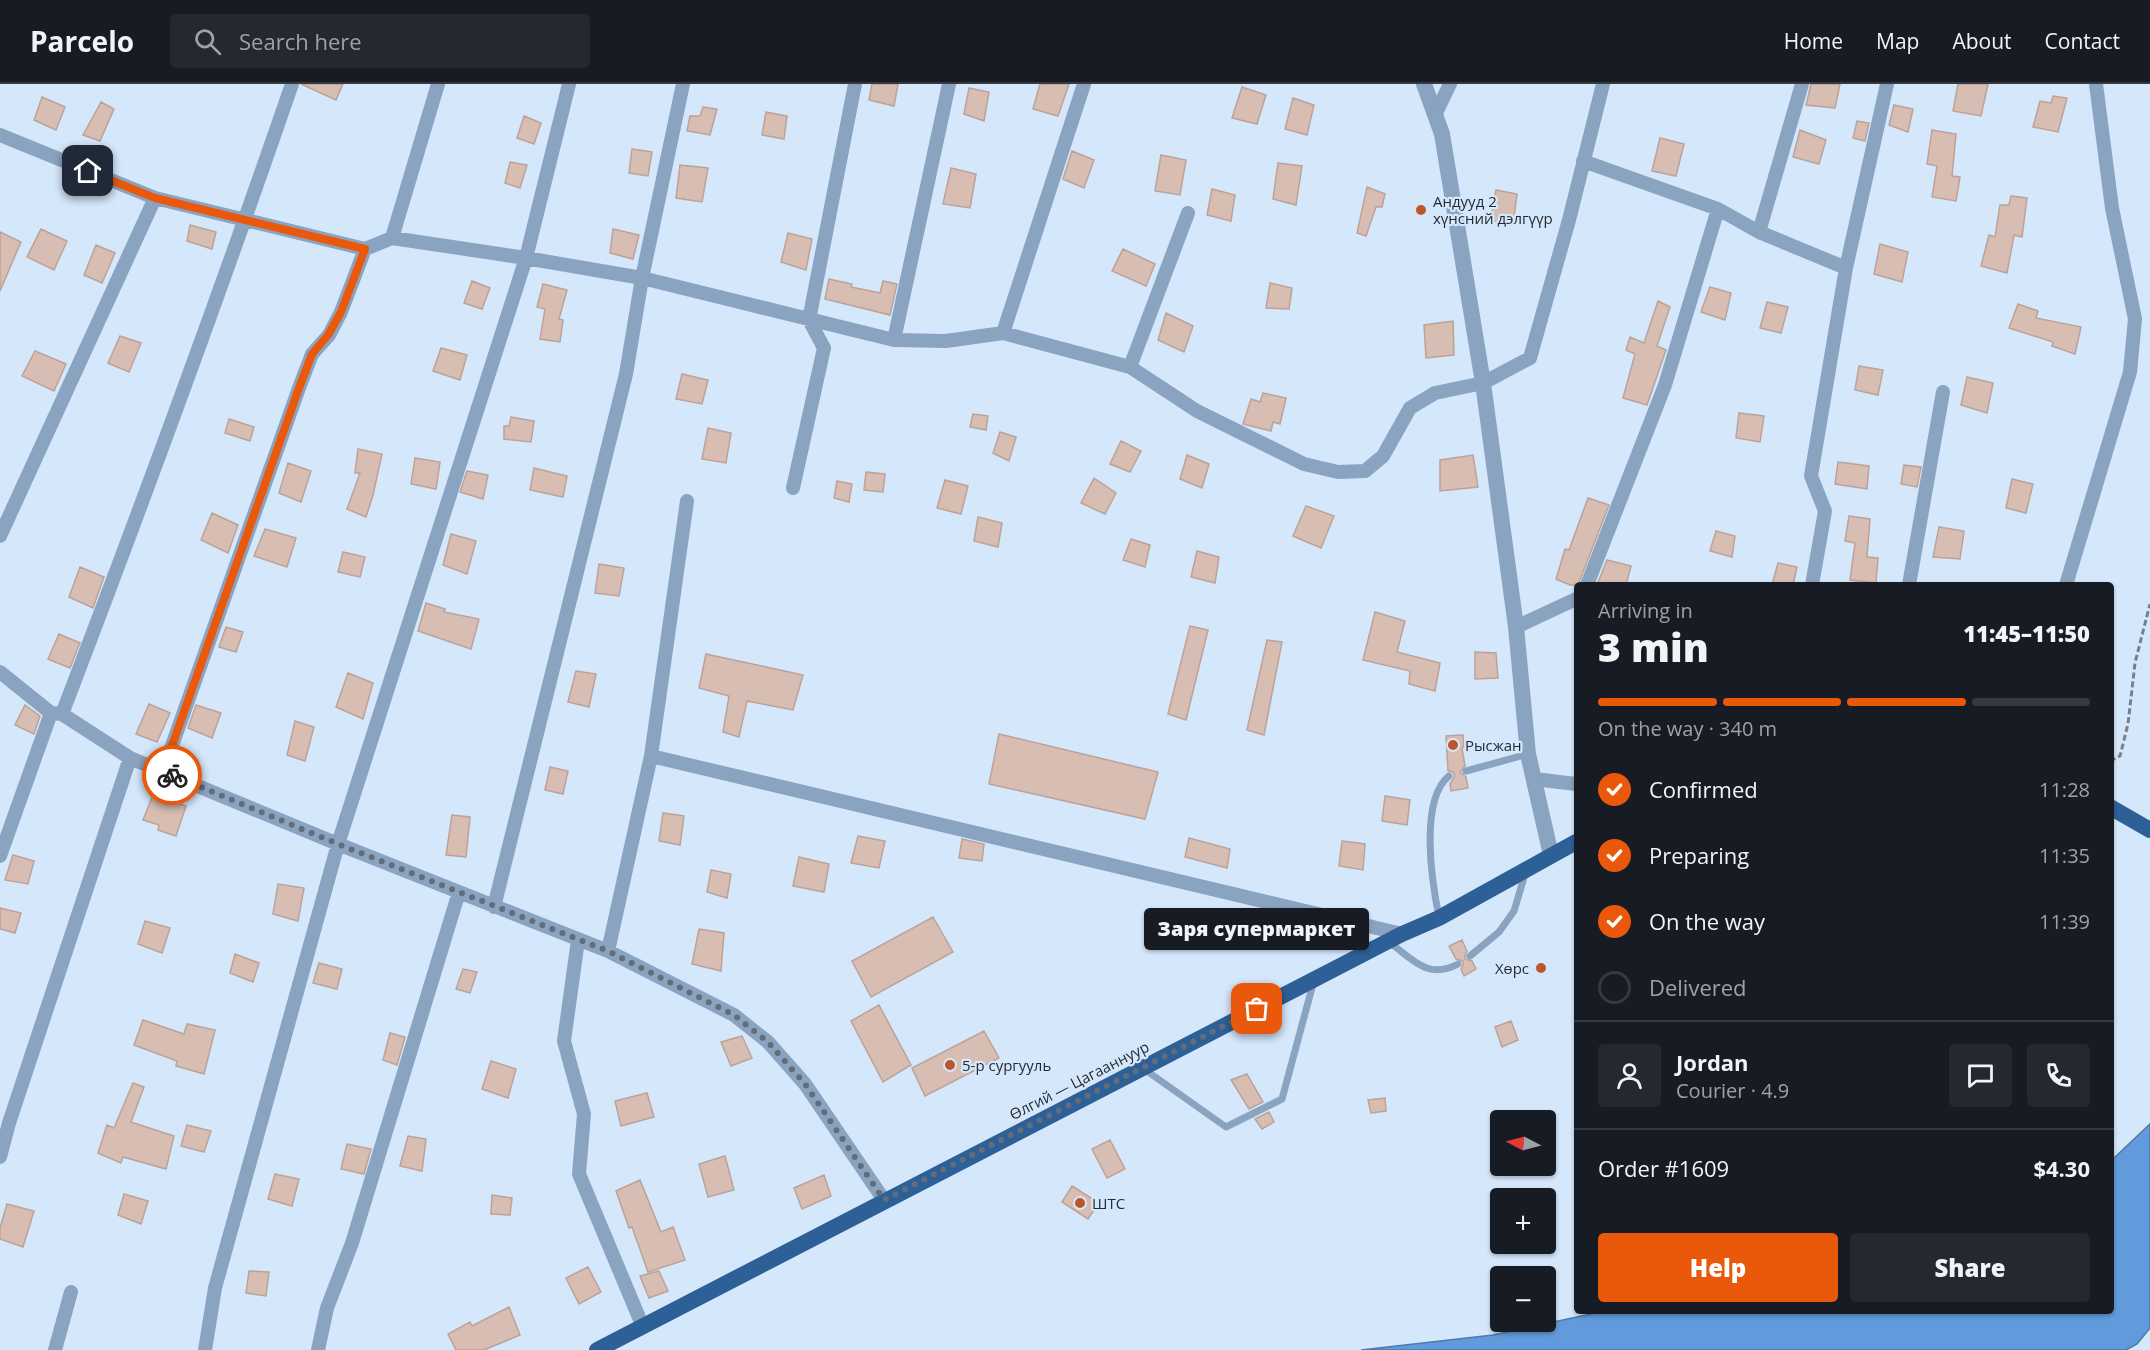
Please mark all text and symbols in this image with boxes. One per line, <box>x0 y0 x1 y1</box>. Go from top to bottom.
search box <box>170 14 590 68</box>
text: Parcelo <box>30 22 134 60</box>
icon: search <box>191 25 224 58</box>
text: Search here <box>239 26 362 56</box>
text: Home <box>1784 27 1843 55</box>
text: Map <box>1876 27 1919 55</box>
text: About <box>1952 27 2012 55</box>
text: Contact <box>2045 27 2120 55</box>
pin <box>62 145 113 196</box>
icon: home <box>71 154 104 187</box>
place label: Андууд 2 хүнсний дэлгүүр <box>1433 191 1553 228</box>
marker: Андууд 2 хүнсний дэлгүүр <box>1414 203 1428 217</box>
text: Arriving in <box>1598 597 1693 624</box>
text: 11:45–11:50 <box>1963 618 2090 648</box>
text: 3 min <box>1598 620 1709 673</box>
text: On the way · 340 m <box>1598 715 1777 742</box>
place label: Рысжан <box>1465 735 1522 755</box>
marker: Рысжан <box>1446 738 1460 752</box>
courier <box>142 745 202 805</box>
icon: bike <box>156 759 189 792</box>
icon: check <box>1598 773 1631 806</box>
text: Confirmed <box>1649 774 1758 804</box>
text: 11:28 <box>2039 776 2090 803</box>
icon: check <box>1598 839 1631 872</box>
text: Preparing <box>1649 840 1749 870</box>
text: 11:35 <box>2039 842 2090 869</box>
icon: check <box>1598 905 1631 938</box>
text: On the way <box>1649 906 1765 936</box>
callout: Заря супермаркет <box>1144 907 1370 949</box>
text: 11:39 <box>2039 908 2090 935</box>
text: Заря супермаркет <box>1158 915 1355 942</box>
place label: Хөрс <box>1495 958 1529 978</box>
marker: Хөрс <box>1534 961 1548 975</box>
text: Delivered <box>1649 972 1747 1002</box>
pin <box>1231 983 1282 1034</box>
icon: bag <box>1240 992 1273 1025</box>
street label: Өлгий — Цагааннуур <box>1006 1036 1152 1124</box>
button: person <box>1598 1044 1661 1107</box>
button: chat <box>1949 1044 2012 1107</box>
button: phone <box>2027 1044 2090 1107</box>
text: Jordan <box>1676 1047 1749 1077</box>
place label: 5-р сургууль <box>962 1055 1051 1075</box>
marker: 5-р сургууль <box>943 1058 957 1072</box>
text: Courier · 4.9 <box>1676 1077 1789 1104</box>
north arrow <box>1490 1110 1556 1176</box>
map controls <box>1490 1110 1556 1332</box>
text: Order #1609 <box>1598 1153 1729 1183</box>
text: $4.30 <box>2033 1153 2090 1183</box>
button: + <box>1490 1188 1556 1254</box>
place label: ШТС <box>1092 1193 1125 1213</box>
marker: ШТС <box>1073 1196 1087 1210</box>
button: Help <box>1598 1233 1838 1302</box>
button: Share <box>1850 1233 2090 1302</box>
button: − <box>1490 1266 1556 1332</box>

